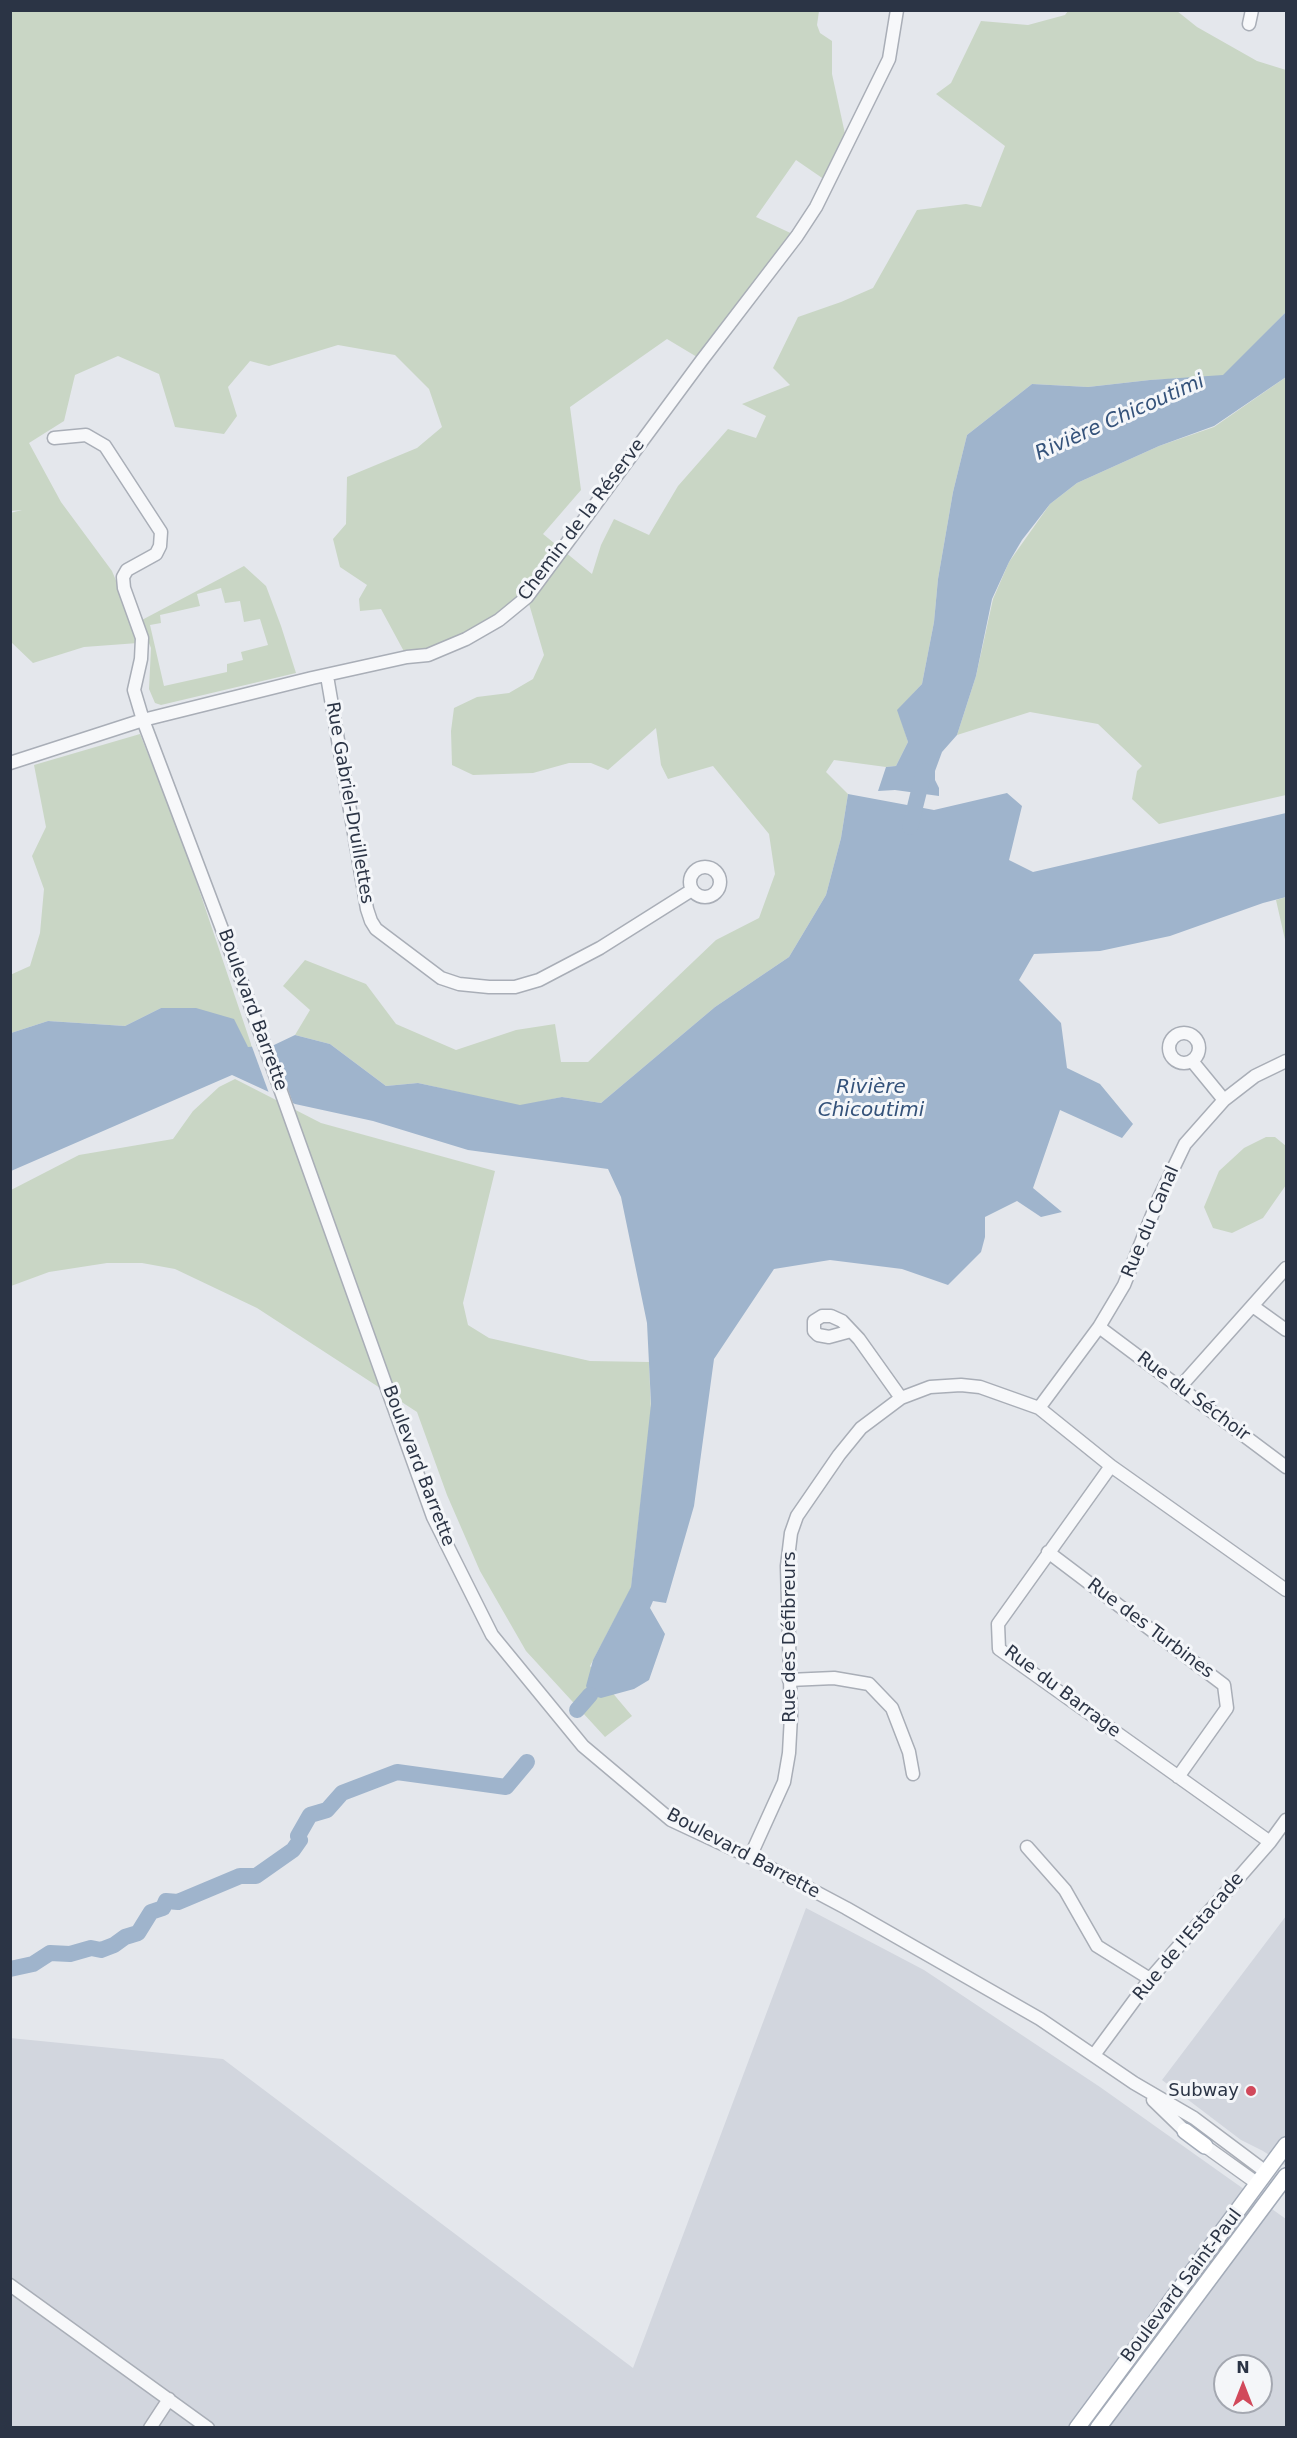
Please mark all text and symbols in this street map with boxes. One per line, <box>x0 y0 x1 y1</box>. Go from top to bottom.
water label: Rivière Chicoutimi <box>1032 370 1208 466</box>
street label: Chemin de la Réserve <box>514 435 650 605</box>
street label: Rue Gabriel-Druillettes <box>321 700 377 906</box>
street label: Boulevard Barrette <box>213 926 291 1094</box>
water label: Rivière Chicoutimi <box>818 1076 924 1123</box>
street label: Rue du Canal <box>1118 1163 1184 1281</box>
street label: Rue du Séchoir <box>1132 1348 1254 1446</box>
street label: Boulevard Barrette <box>377 1383 459 1549</box>
street label: Rue des Défibreurs <box>779 1551 801 1723</box>
street label: Rue des Turbines <box>1082 1574 1218 1684</box>
street label: Rue du Barrage <box>1000 1641 1124 1743</box>
street label: Boulevard Barrette <box>663 1804 823 1904</box>
street label: Rue de l'Estacade <box>1129 1869 1249 2005</box>
place label: Subway <box>1168 2080 1239 2102</box>
marker: Subway <box>1244 2084 1258 2098</box>
street label: Boulevard Saint-Paul <box>1117 2205 1247 2367</box>
north arrow <box>1213 2354 1273 2414</box>
text: N <box>1236 2358 1250 2377</box>

